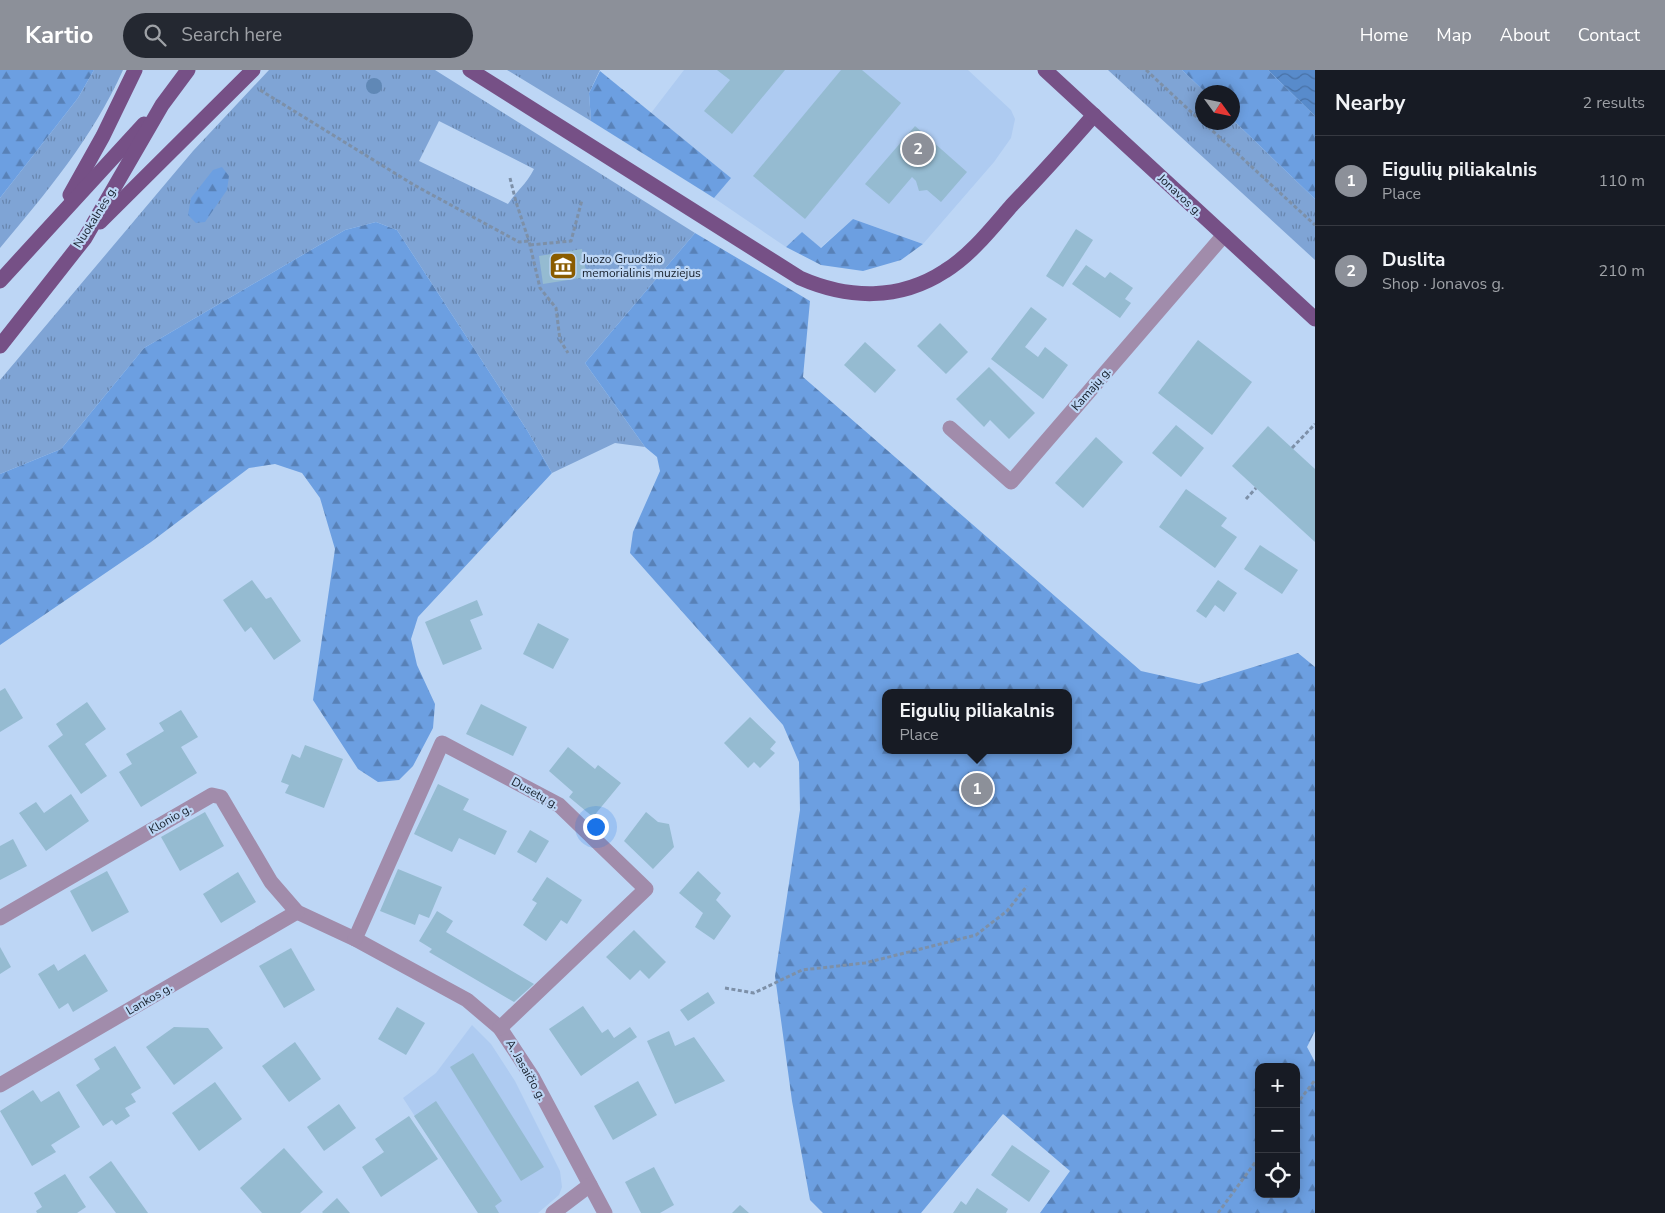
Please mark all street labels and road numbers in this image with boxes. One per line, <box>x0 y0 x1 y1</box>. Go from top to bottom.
street label: Jonavos g. <box>1154 170 1206 220</box>
street label: Nuokalnės g. <box>70 183 120 251</box>
street label: Kamajų g. <box>1068 364 1114 414</box>
street label: Dusetų g. <box>509 774 561 812</box>
street label: Klonio g. <box>146 800 194 838</box>
street label: Lankos g. <box>123 979 175 1019</box>
street label: A. Jasaičio g. <box>502 1037 550 1103</box>

